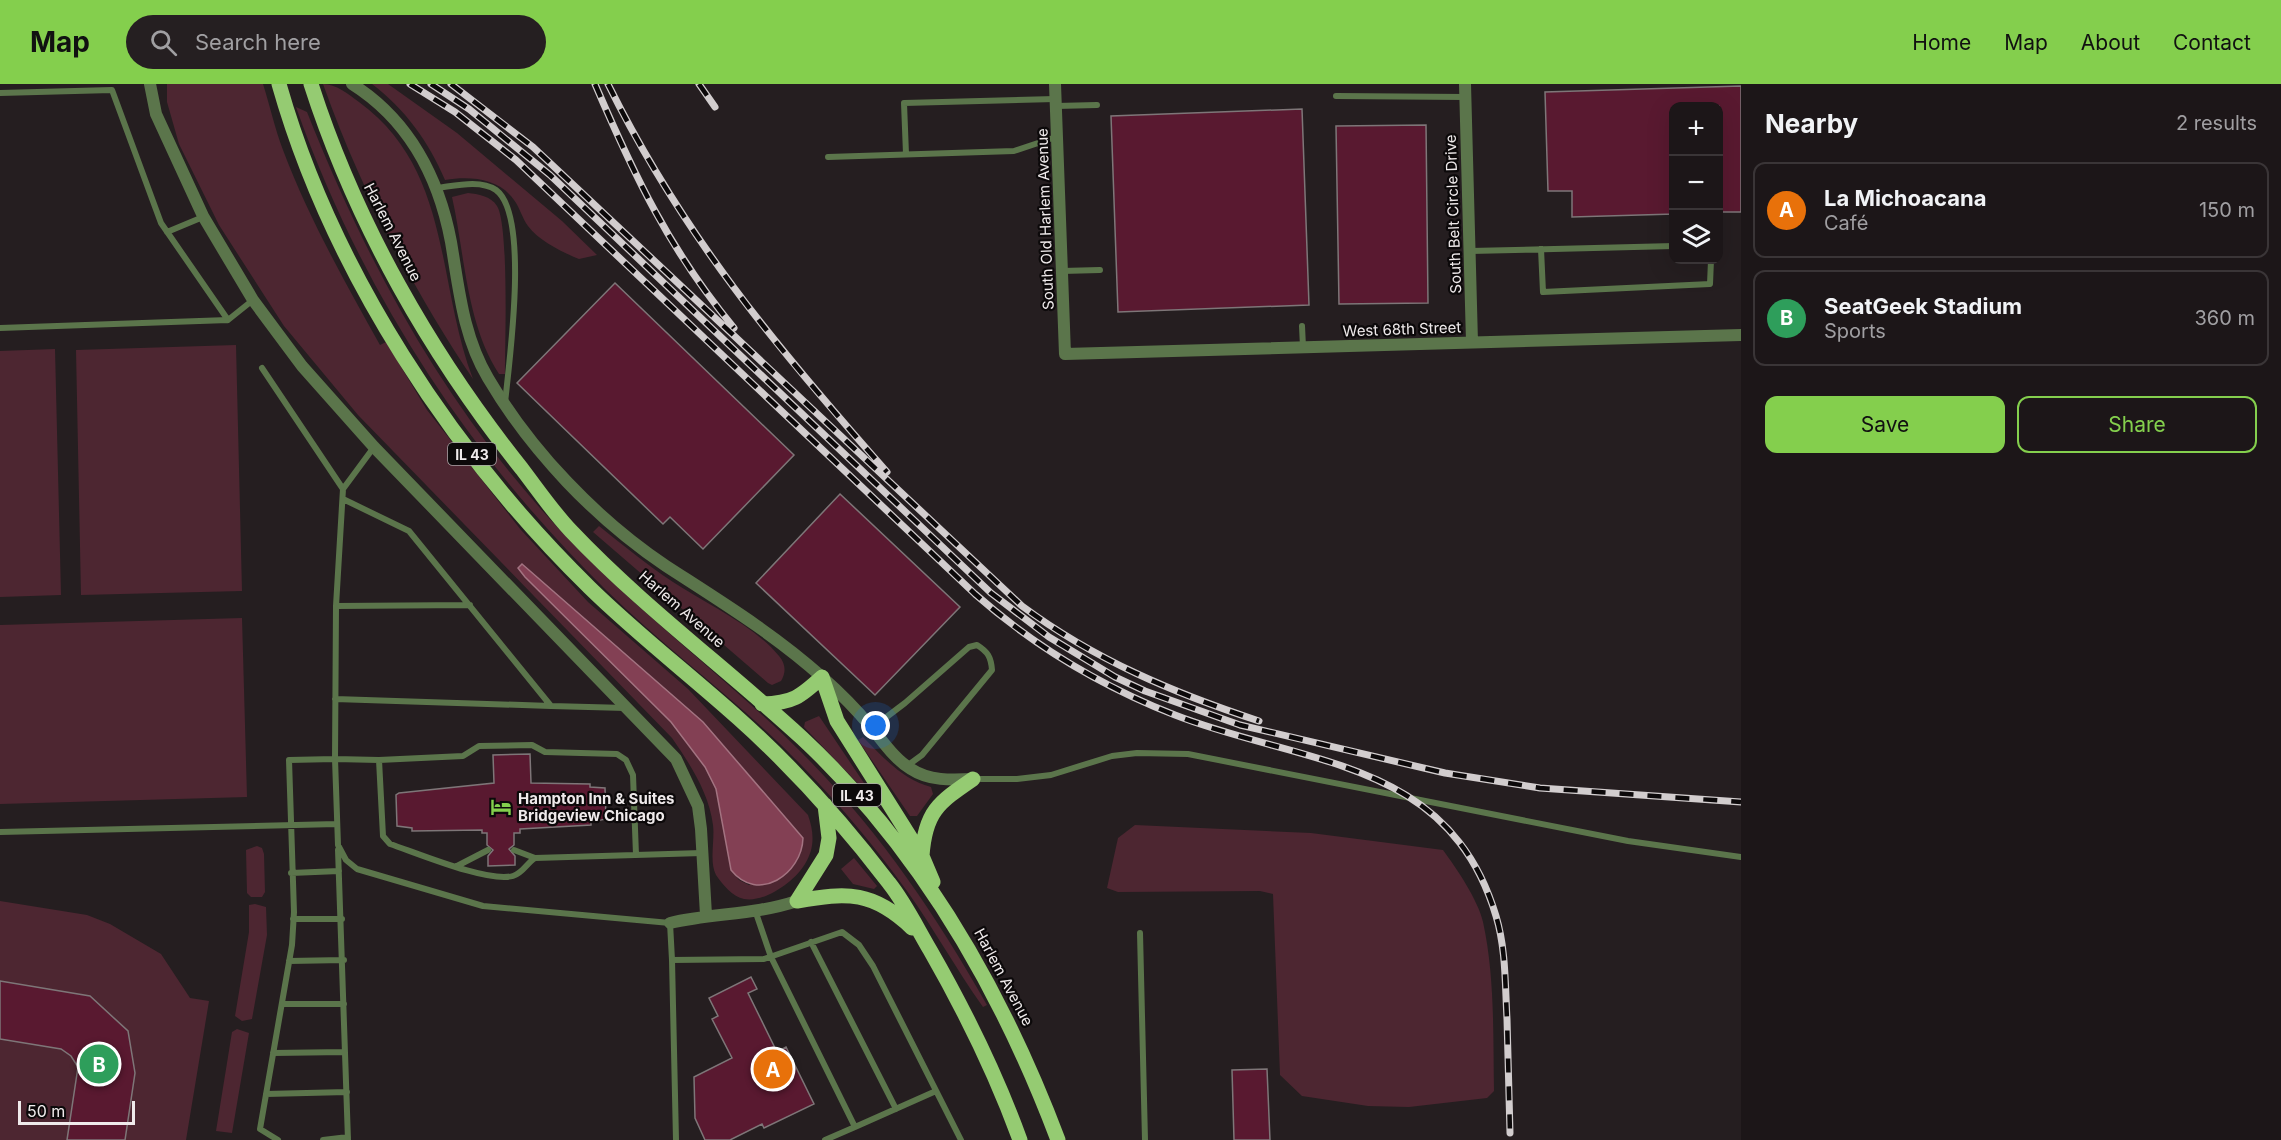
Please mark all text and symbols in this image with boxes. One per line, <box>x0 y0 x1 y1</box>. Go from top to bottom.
search box <box>126 15 546 69</box>
text: Map <box>30 25 90 59</box>
icon: search <box>147 26 180 59</box>
text: Search here <box>195 29 321 55</box>
text: Home <box>1912 30 1971 55</box>
text: Map <box>2004 30 2048 55</box>
text: About <box>2081 30 2140 55</box>
text: Contact <box>2173 30 2251 55</box>
map controls <box>1669 102 1723 264</box>
button: + <box>1669 102 1723 156</box>
text: Nearby <box>1765 108 1858 139</box>
text: 2 results <box>2176 111 2257 135</box>
street label: South Old Harlem Avenue <box>1032 128 1058 310</box>
street label: South Belt Circle Drive <box>1441 134 1465 294</box>
button: − <box>1669 156 1723 210</box>
street label: Harlem Avenue <box>360 180 426 284</box>
text: La Michoacana <box>1824 185 1986 211</box>
text: A <box>1779 198 1794 222</box>
text: 150 m <box>2199 198 2255 222</box>
button: layers <box>1669 210 1723 264</box>
text: Café <box>1824 211 1868 235</box>
text: SeatGeek Stadium <box>1824 293 2022 319</box>
text: B <box>1780 306 1793 330</box>
text: 360 m <box>2194 306 2255 330</box>
street label: West 68th Street <box>1342 317 1462 341</box>
text: Sports <box>1824 319 1886 343</box>
button: Save <box>1765 396 2005 453</box>
button: Share <box>2017 396 2257 453</box>
road number: IL 43 <box>448 443 496 465</box>
street label: Harlem Avenue <box>635 566 729 652</box>
your location <box>861 711 890 740</box>
road number: IL 43 <box>833 784 881 806</box>
place label: Hampton Inn & Suites Bridgeview Chicago <box>518 789 674 825</box>
hotel icon: Hampton Inn & Suites Bridgeview Chicago <box>489 795 513 819</box>
street label: Harlem Avenue <box>970 925 1038 1029</box>
pin: B <box>80 1042 118 1086</box>
pin: A <box>754 1046 792 1092</box>
scale bar <box>18 1098 135 1126</box>
text: 50 m <box>27 1101 65 1121</box>

